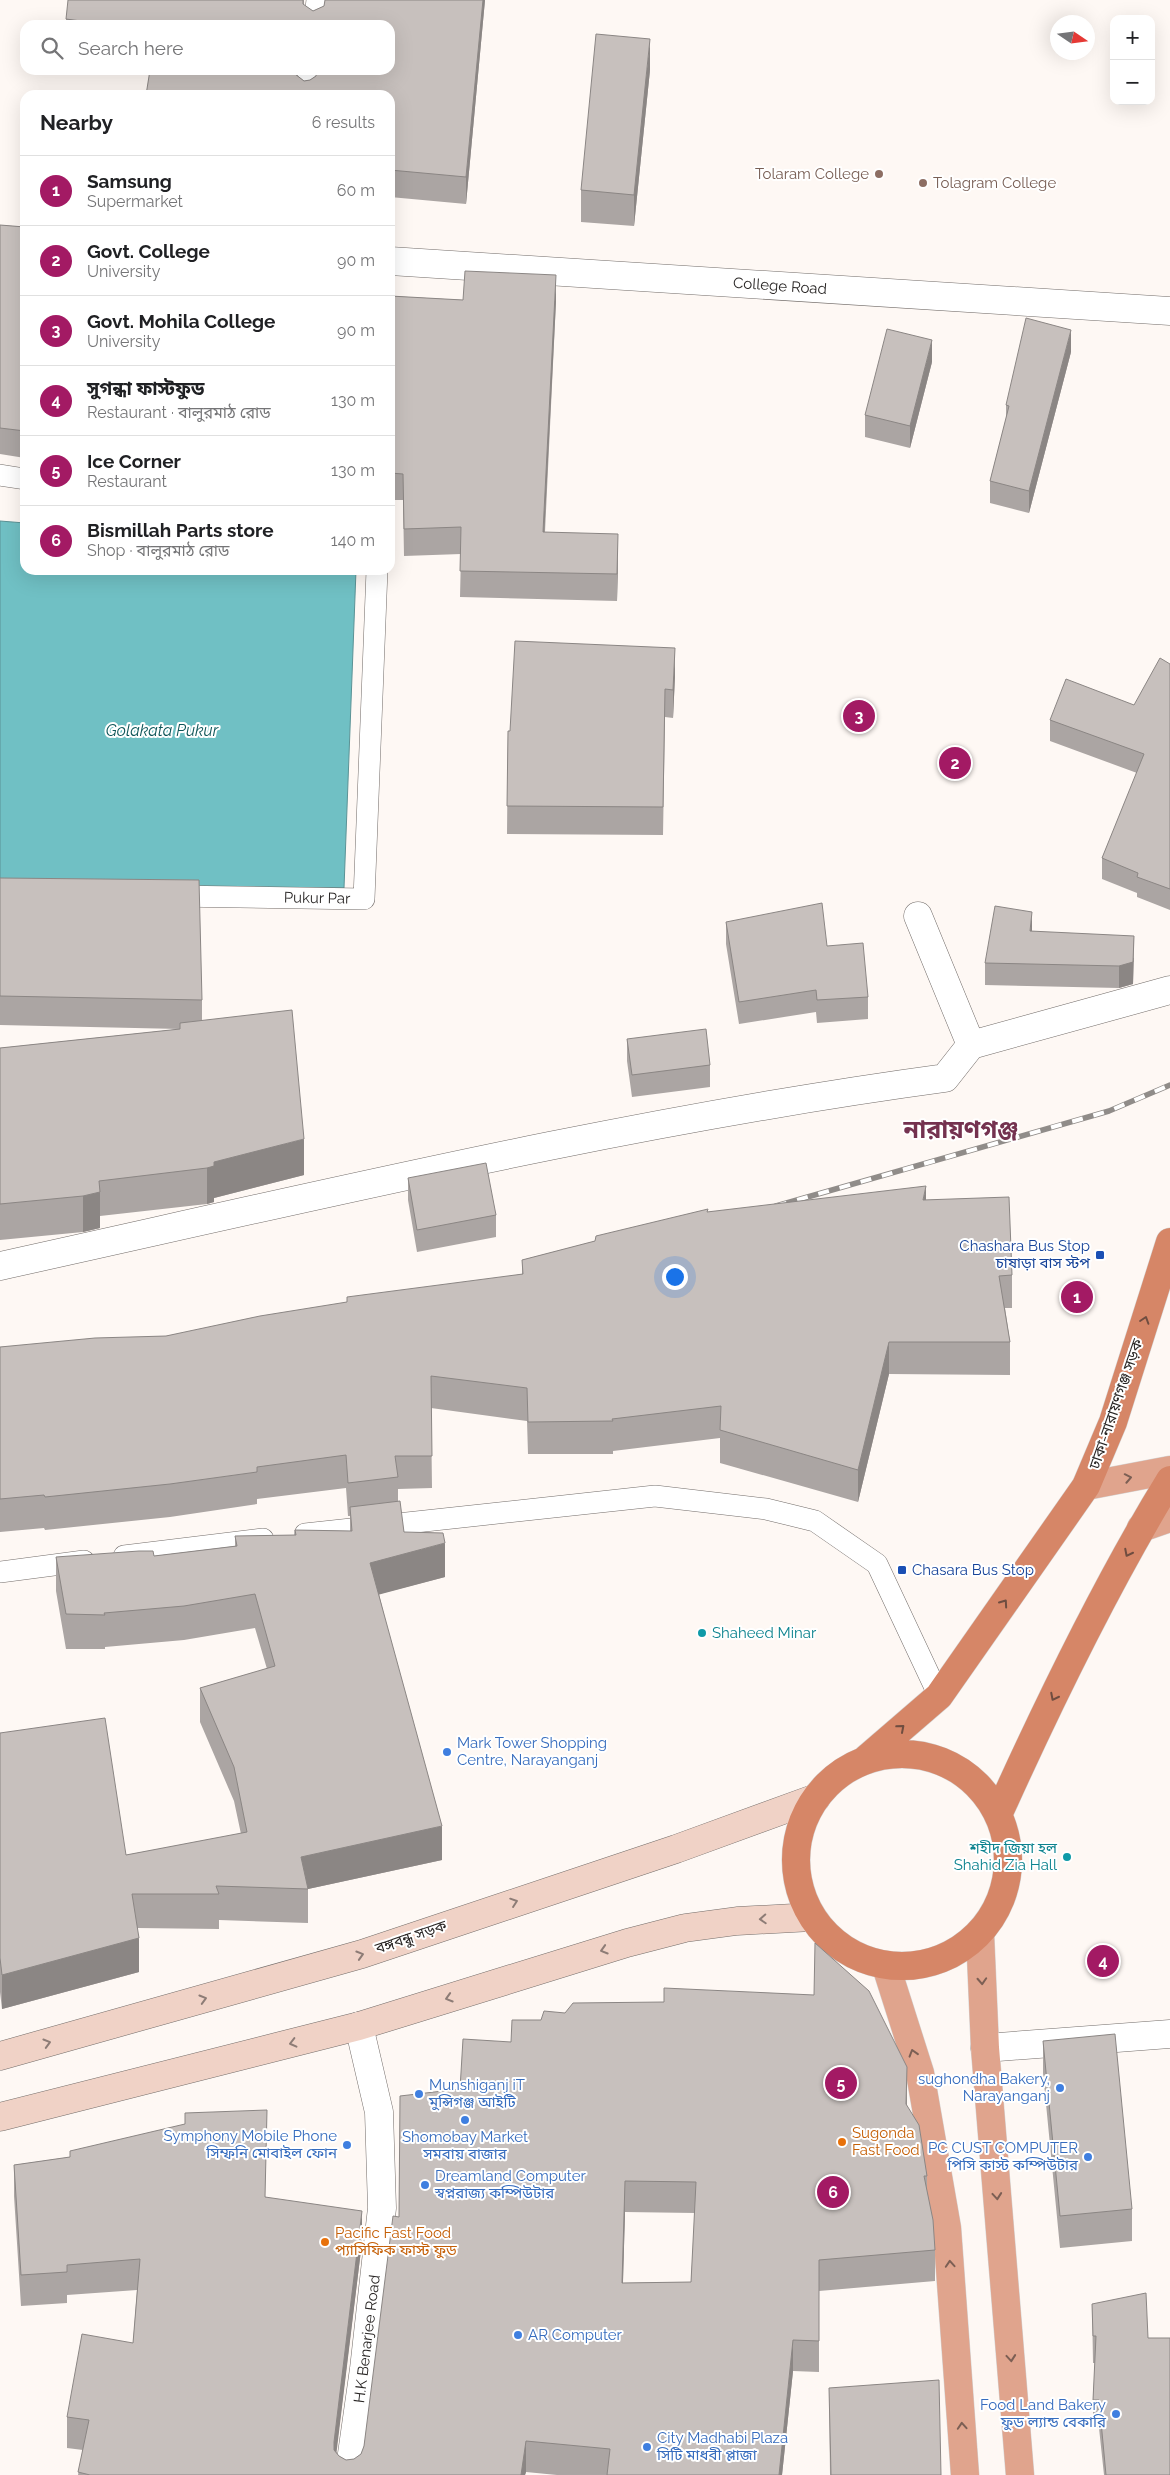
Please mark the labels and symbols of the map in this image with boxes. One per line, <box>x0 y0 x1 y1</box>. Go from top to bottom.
north arrow <box>1050 15 1095 60</box>
place label: Tolaram College <box>755 165 869 183</box>
marker: Tolaram College <box>873 168 885 180</box>
place label: Tolagram College <box>933 174 1056 192</box>
marker: Tolagram College <box>917 177 929 189</box>
street label: College Road <box>732 274 828 298</box>
pin: 3 <box>843 697 875 735</box>
water label: Golakata Pukur <box>106 721 219 740</box>
pin: 2 <box>939 744 971 782</box>
street label: Pukur Par <box>284 888 351 908</box>
district label: নারায়ণগঞ্জ <box>903 1114 1018 1144</box>
place label: Chashara Bus Stop চাষাড়া বাস স্টপ <box>959 1237 1090 1272</box>
marker: Chashara Bus Stop চাষাড়া বাস স্টপ <box>1094 1249 1106 1261</box>
your location <box>662 1264 688 1290</box>
pin: 1 <box>1061 1278 1093 1316</box>
one-way arrow <box>1140 1316 1150 1324</box>
street label: ঢাকা-নারায়ণগঞ্জ সড়ক <box>1085 1336 1147 1472</box>
one-way arrow <box>1124 1473 1133 1483</box>
one-way arrow <box>1124 1547 1134 1556</box>
place label: Chasara Bus Stop <box>912 1561 1034 1579</box>
marker: Chasara Bus Stop <box>896 1564 908 1576</box>
one-way arrow <box>998 1599 1007 1609</box>
place label: Shaheed Minar <box>712 1624 817 1642</box>
marker: Shaheed Minar <box>696 1627 708 1639</box>
one-way arrow <box>1050 1692 1060 1701</box>
one-way arrow <box>896 1725 905 1734</box>
place label: Mark Tower Shopping Centre, Narayanganj <box>457 1734 607 1769</box>
marker: Mark Tower Shopping Centre, Narayanganj <box>441 1746 453 1758</box>
place label: শহীদ জিয়া হল Shahid Zia Hall <box>954 1839 1058 1874</box>
marker: শহীদ জিয়া হল Shahid Zia Hall <box>1061 1851 1073 1863</box>
one-way arrow <box>509 1898 517 1908</box>
one-way arrow <box>759 1914 767 1925</box>
street label: বঙ্গবন্ধু সড়ক <box>372 1916 450 1959</box>
pin: 4 <box>1087 1942 1119 1980</box>
one-way arrow <box>601 1944 609 1954</box>
one-way arrow <box>355 1950 363 1960</box>
one-way arrow <box>976 1978 987 1986</box>
one-way arrow <box>445 1992 454 2002</box>
one-way arrow <box>199 1994 207 2004</box>
one-way arrow <box>289 2037 297 2047</box>
one-way arrow <box>42 2038 50 2048</box>
one-way arrow <box>909 2049 919 2057</box>
pin: 5 <box>825 2064 857 2102</box>
place label: sughondha Bakery, Narayanganj <box>918 2070 1050 2105</box>
place label: Munshiganj iT মুন্সিগঞ্জ আইটি <box>428 2076 525 2111</box>
marker: sughondha Bakery, Narayanganj <box>1054 2082 1066 2094</box>
marker: Munshiganj iT মুন্সিগঞ্জ আইটি <box>413 2088 425 2100</box>
marker: Shomobay Market সমবায় বাজার <box>459 2114 471 2126</box>
place label: Sugonda Fast Food <box>852 2124 920 2159</box>
place label: Symphony Mobile Phone সিম্ফনি মোবাইল ফোন <box>163 2127 338 2162</box>
place label: Shomobay Market সমবায় বাজার <box>402 2128 528 2163</box>
marker: Sugonda Fast Food <box>836 2136 848 2148</box>
marker: Symphony Mobile Phone সিম্ফনি মোবাইল ফোন <box>341 2139 353 2151</box>
place label: PC CUST COMPUTER পিসি কাস্ট কম্পিউটার <box>928 2139 1079 2174</box>
marker: PC CUST COMPUTER পিসি কাস্ট কম্পিউটার <box>1082 2151 1094 2163</box>
place label: Dreamland Computer স্বপ্নরাজ্য কম্পিউটার <box>434 2167 587 2202</box>
pin: 6 <box>817 2173 849 2211</box>
marker: Dreamland Computer স্বপ্নরাজ্য কম্পিউটার <box>419 2179 431 2191</box>
one-way arrow <box>991 2192 1002 2200</box>
place label: Pacific Fast Food প্যাসিফিক ফাস্ট ফুড <box>335 2224 457 2259</box>
marker: Pacific Fast Food প্যাসিফিক ফাস্ট ফুড <box>319 2236 331 2248</box>
one-way arrow <box>944 2260 955 2268</box>
street label: H.K Benarjee Road <box>350 2274 384 2404</box>
place label: AR Computer <box>528 2326 623 2344</box>
marker: AR Computer <box>512 2329 524 2341</box>
one-way arrow <box>1005 2354 1016 2362</box>
place label: Food Land Bakery ফুড ল্যান্ড বেকারি <box>980 2396 1107 2431</box>
marker: Food Land Bakery ফুড ল্যান্ড বেকারি <box>1110 2408 1122 2420</box>
one-way arrow <box>956 2422 967 2430</box>
place label: City Madhabi Plaza সিটি মাধবী প্লাজা <box>656 2429 788 2464</box>
marker: City Madhabi Plaza সিটি মাধবী প্লাজা <box>641 2441 653 2453</box>

